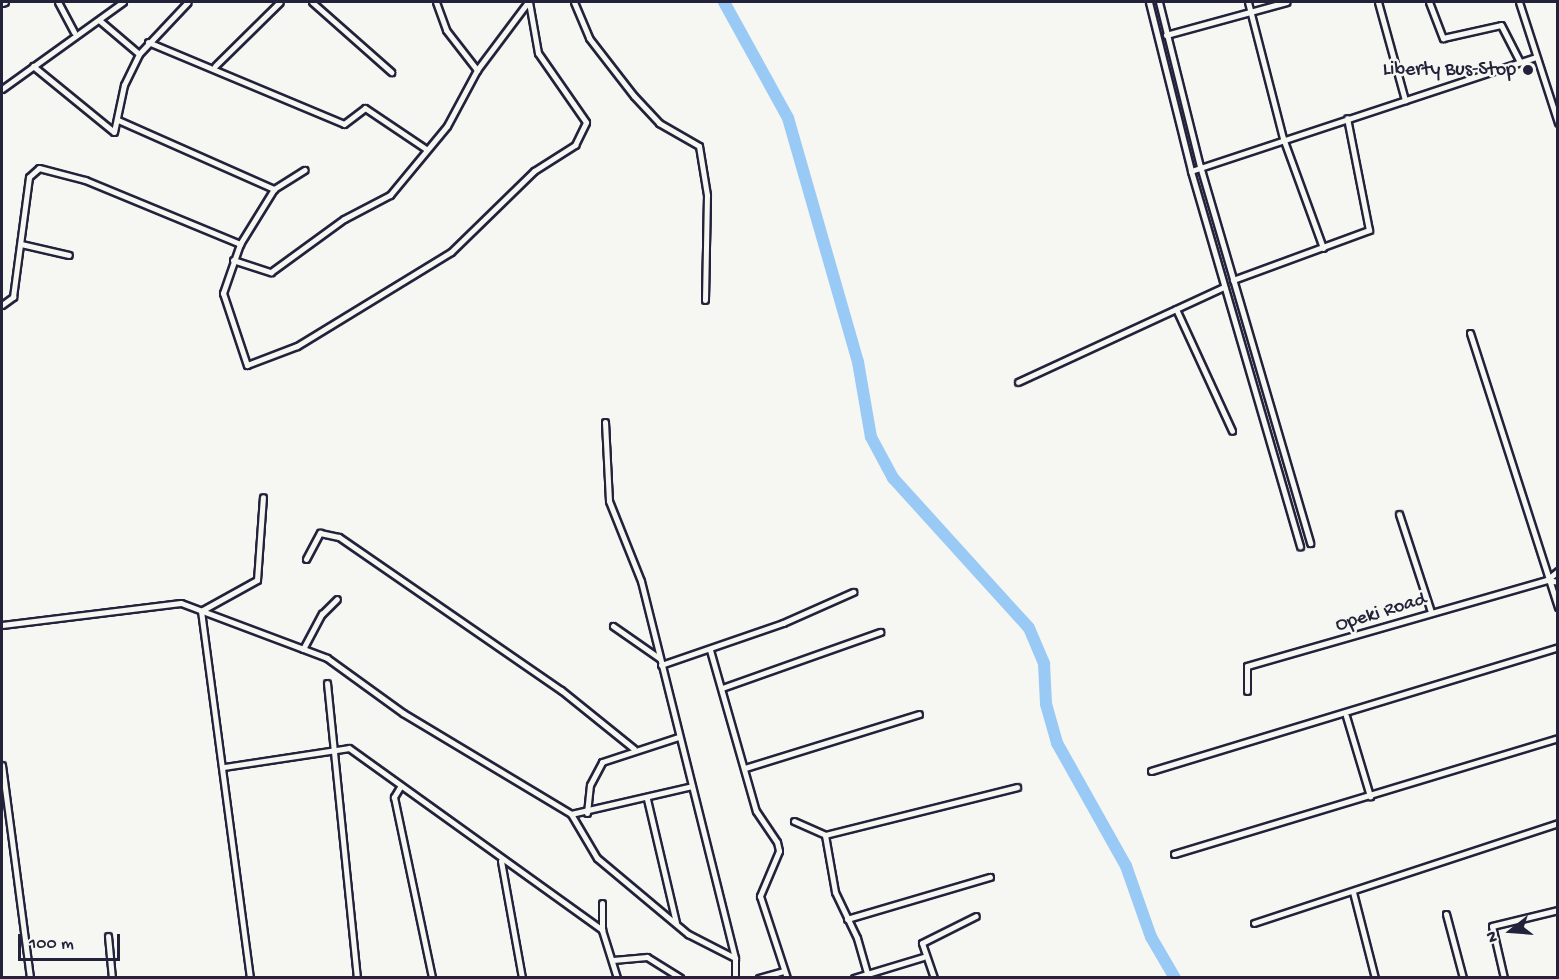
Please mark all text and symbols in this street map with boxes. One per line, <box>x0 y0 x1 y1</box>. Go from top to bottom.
place label: Liberty Bus-Stop <box>1383 58 1516 82</box>
marker: Liberty Bus-Stop <box>1521 63 1535 77</box>
street label: Opeki Road <box>1333 588 1429 638</box>
north arrow <box>1481 901 1541 961</box>
scale bar <box>21 922 123 960</box>
text: N <box>1483 929 1504 944</box>
text: 100 m <box>29 934 74 955</box>

